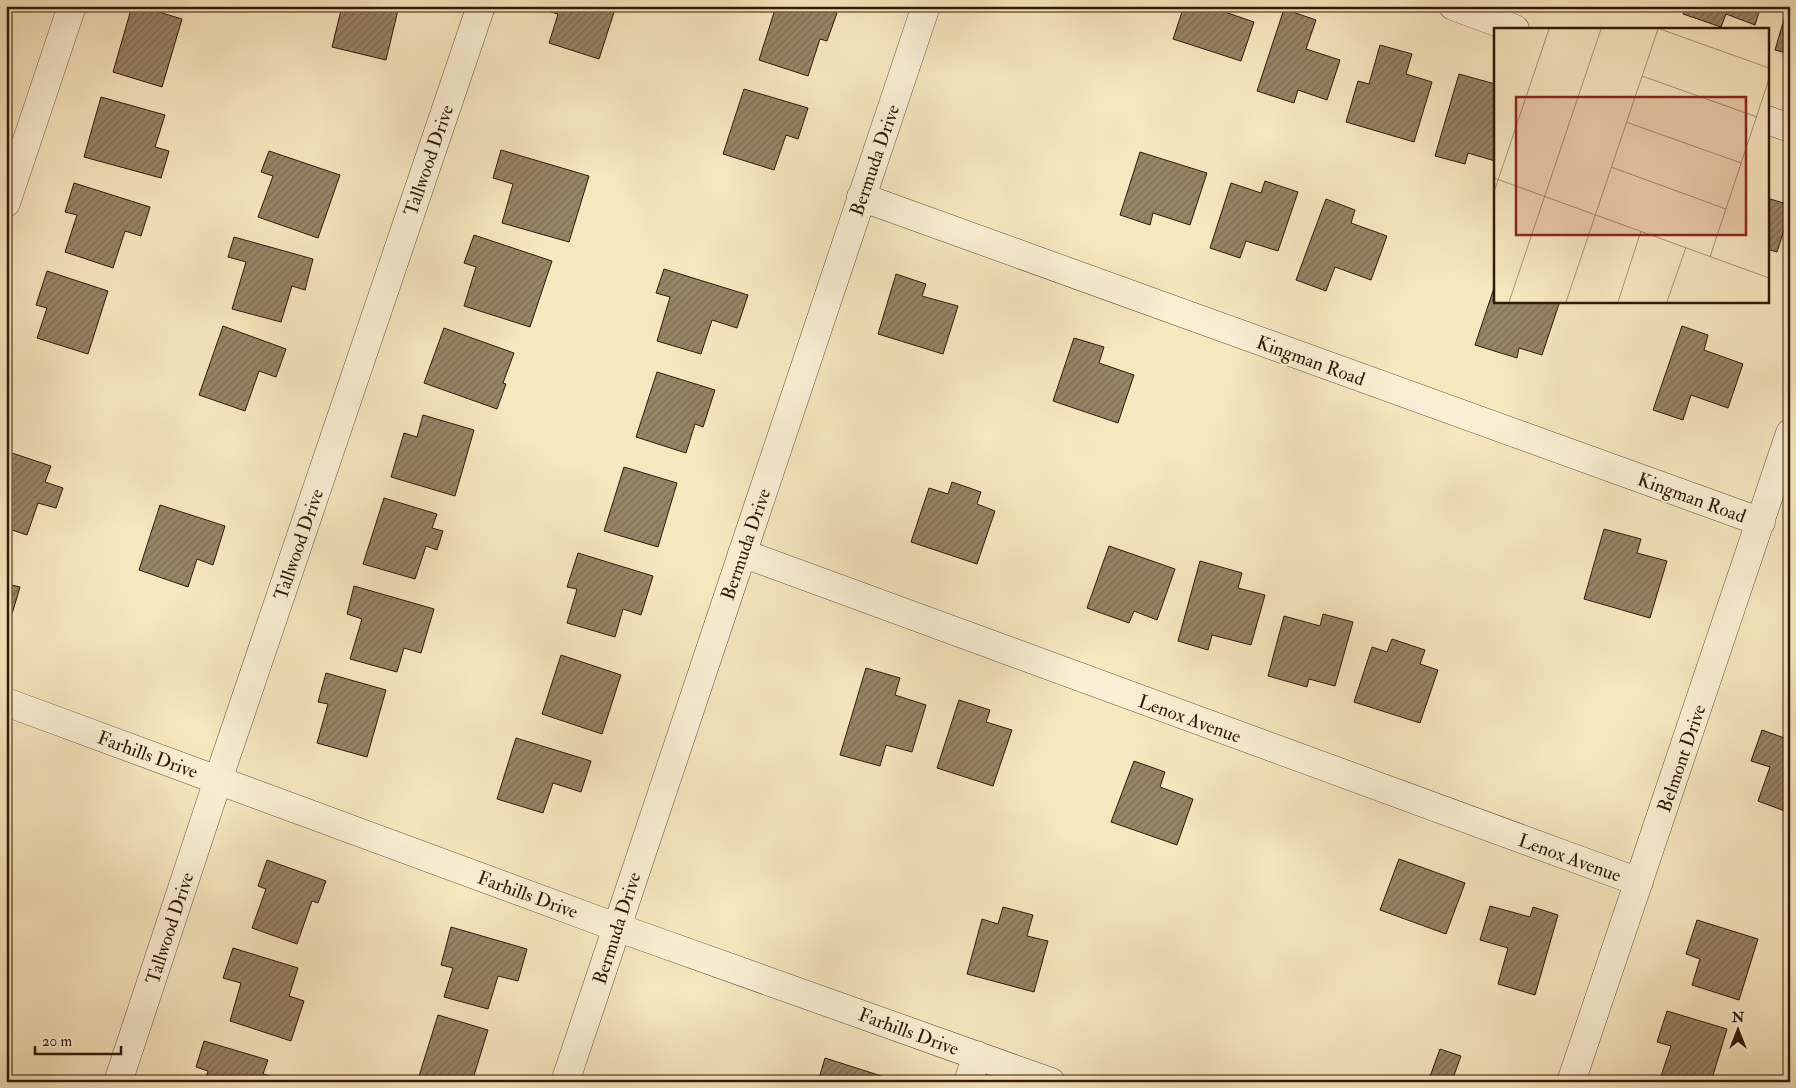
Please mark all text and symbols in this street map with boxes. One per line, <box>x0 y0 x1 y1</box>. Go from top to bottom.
inset map <box>1494 28 1768 302</box>
street label: Tallwood Drive <box>399 101 459 219</box>
street label: Bermuda Drive <box>845 101 905 219</box>
street label: Kingman Road <box>1253 330 1369 392</box>
street label: Kingman Road <box>1634 467 1750 529</box>
street label: Tallwood Drive <box>269 485 329 603</box>
street label: Bermuda Drive <box>716 485 776 603</box>
street label: Lenox Avenue <box>1135 689 1244 749</box>
street label: Belmont Drive <box>1652 701 1712 815</box>
street label: Farhills Drive <box>94 726 201 784</box>
street label: Lenox Avenue <box>1515 828 1624 888</box>
street label: Farhills Drive <box>474 866 581 924</box>
street label: Tallwood Drive <box>141 869 199 987</box>
street label: Bermuda Drive <box>588 869 646 987</box>
street label: Farhills Drive <box>855 1003 962 1061</box>
north arrow <box>1714 1006 1764 1056</box>
text: N <box>1731 1009 1745 1026</box>
scale bar <box>35 1023 121 1055</box>
text: 20 m <box>42 1032 72 1051</box>

